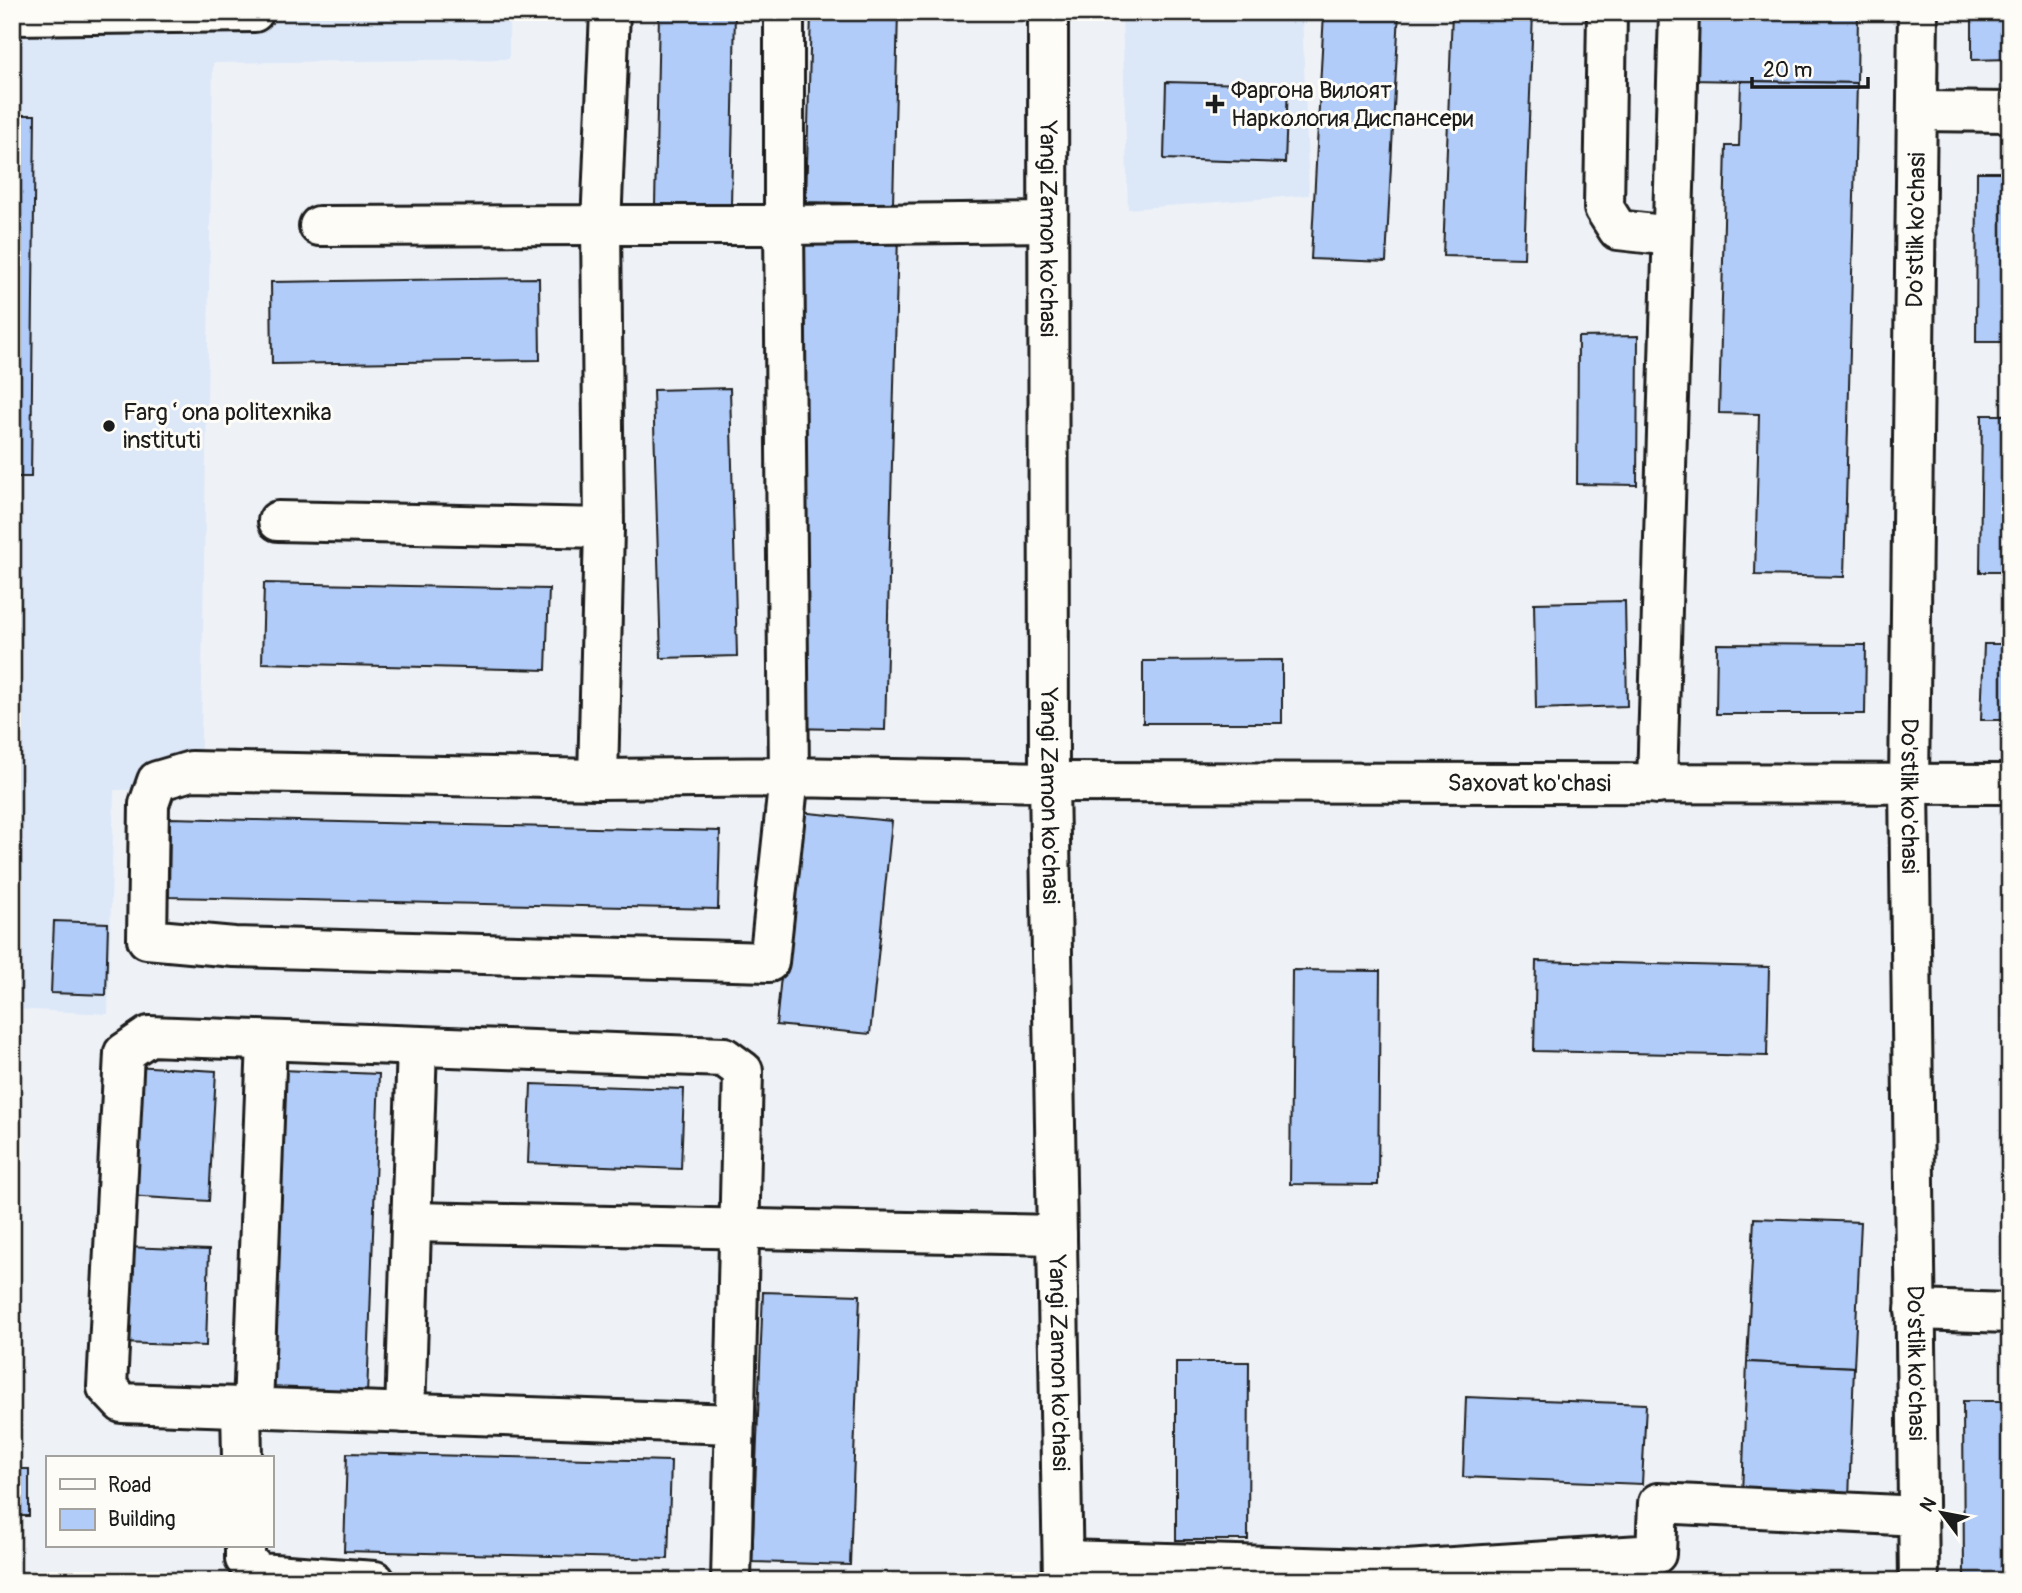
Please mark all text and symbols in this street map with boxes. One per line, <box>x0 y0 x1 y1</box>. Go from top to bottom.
scale bar <box>1752 46 1868 90</box>
text: 20 m <box>1763 57 1812 84</box>
place label: Фаргона Вилоят Наркология Диспансери <box>1231 76 1474 133</box>
marker: Фаргона Вилоят Наркология Диспансери <box>1205 94 1225 114</box>
street label: Yangi Zamon ko'chasi <box>1034 120 1063 337</box>
street label: Do'stlik ko'chasi <box>1900 152 1932 308</box>
place label: Fargʻona politexnika instituti <box>123 398 332 455</box>
marker: Fargʻona politexnika instituti <box>101 418 117 434</box>
street label: Yangi Zamon ko'chasi <box>1034 687 1066 904</box>
street label: Do'stlik ko'chasi <box>1894 718 1925 874</box>
street label: Saxovat ko'chasi <box>1447 768 1611 798</box>
street label: Yangi Zamon ko'chasi <box>1043 1254 1076 1471</box>
street label: Do'stlik ko'chasi <box>1901 1285 1932 1441</box>
legend <box>46 1456 273 1548</box>
text: Road <box>108 1472 152 1499</box>
north arrow <box>1906 1478 1976 1548</box>
text: N <box>1915 1493 1942 1516</box>
text: Building <box>108 1506 175 1533</box>

